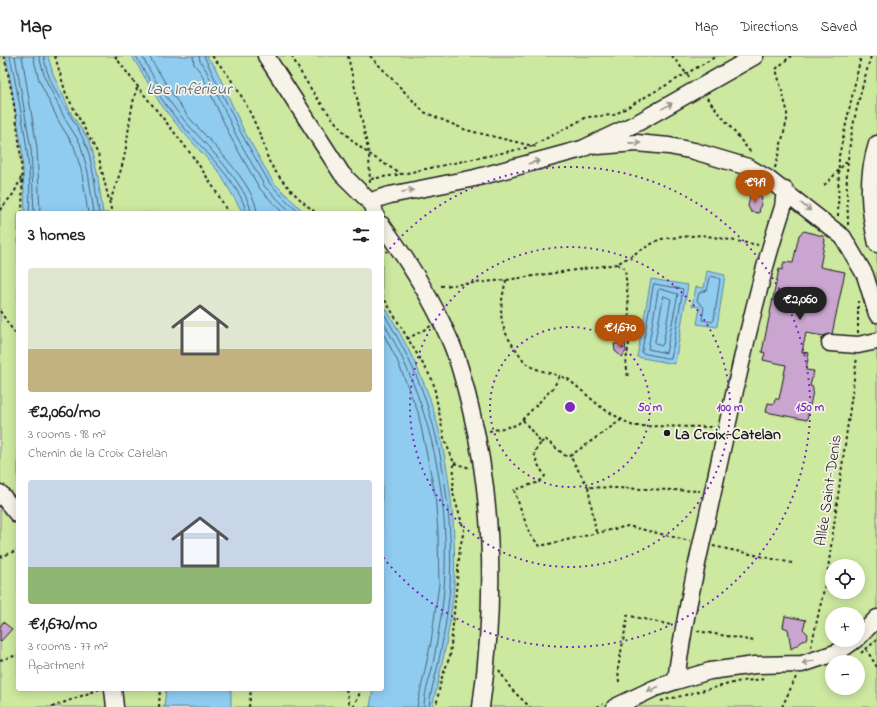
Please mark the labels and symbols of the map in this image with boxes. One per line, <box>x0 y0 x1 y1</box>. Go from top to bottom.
water label: Lac Inférieur <box>146 77 234 102</box>
one-way arrow <box>661 102 673 110</box>
one-way arrow <box>628 140 641 147</box>
one-way arrow <box>528 158 541 166</box>
pin: €919 <box>731 170 779 204</box>
one-way arrow <box>401 187 414 195</box>
one-way arrow <box>800 202 811 211</box>
pin: €2,060 <box>767 287 833 321</box>
pin: €1,670 <box>587 315 653 349</box>
text: 50 m <box>638 399 663 417</box>
text: 100 m <box>717 399 744 417</box>
text: 150 m <box>796 399 825 417</box>
centre of rings <box>563 400 577 414</box>
place label: La Croix-Catelan <box>675 423 781 447</box>
marker: La Croix-Catelan <box>662 428 672 438</box>
street label: Allée Saint-Denis <box>809 433 849 548</box>
one-way arrow <box>801 659 814 666</box>
one-way arrow <box>647 686 659 693</box>

